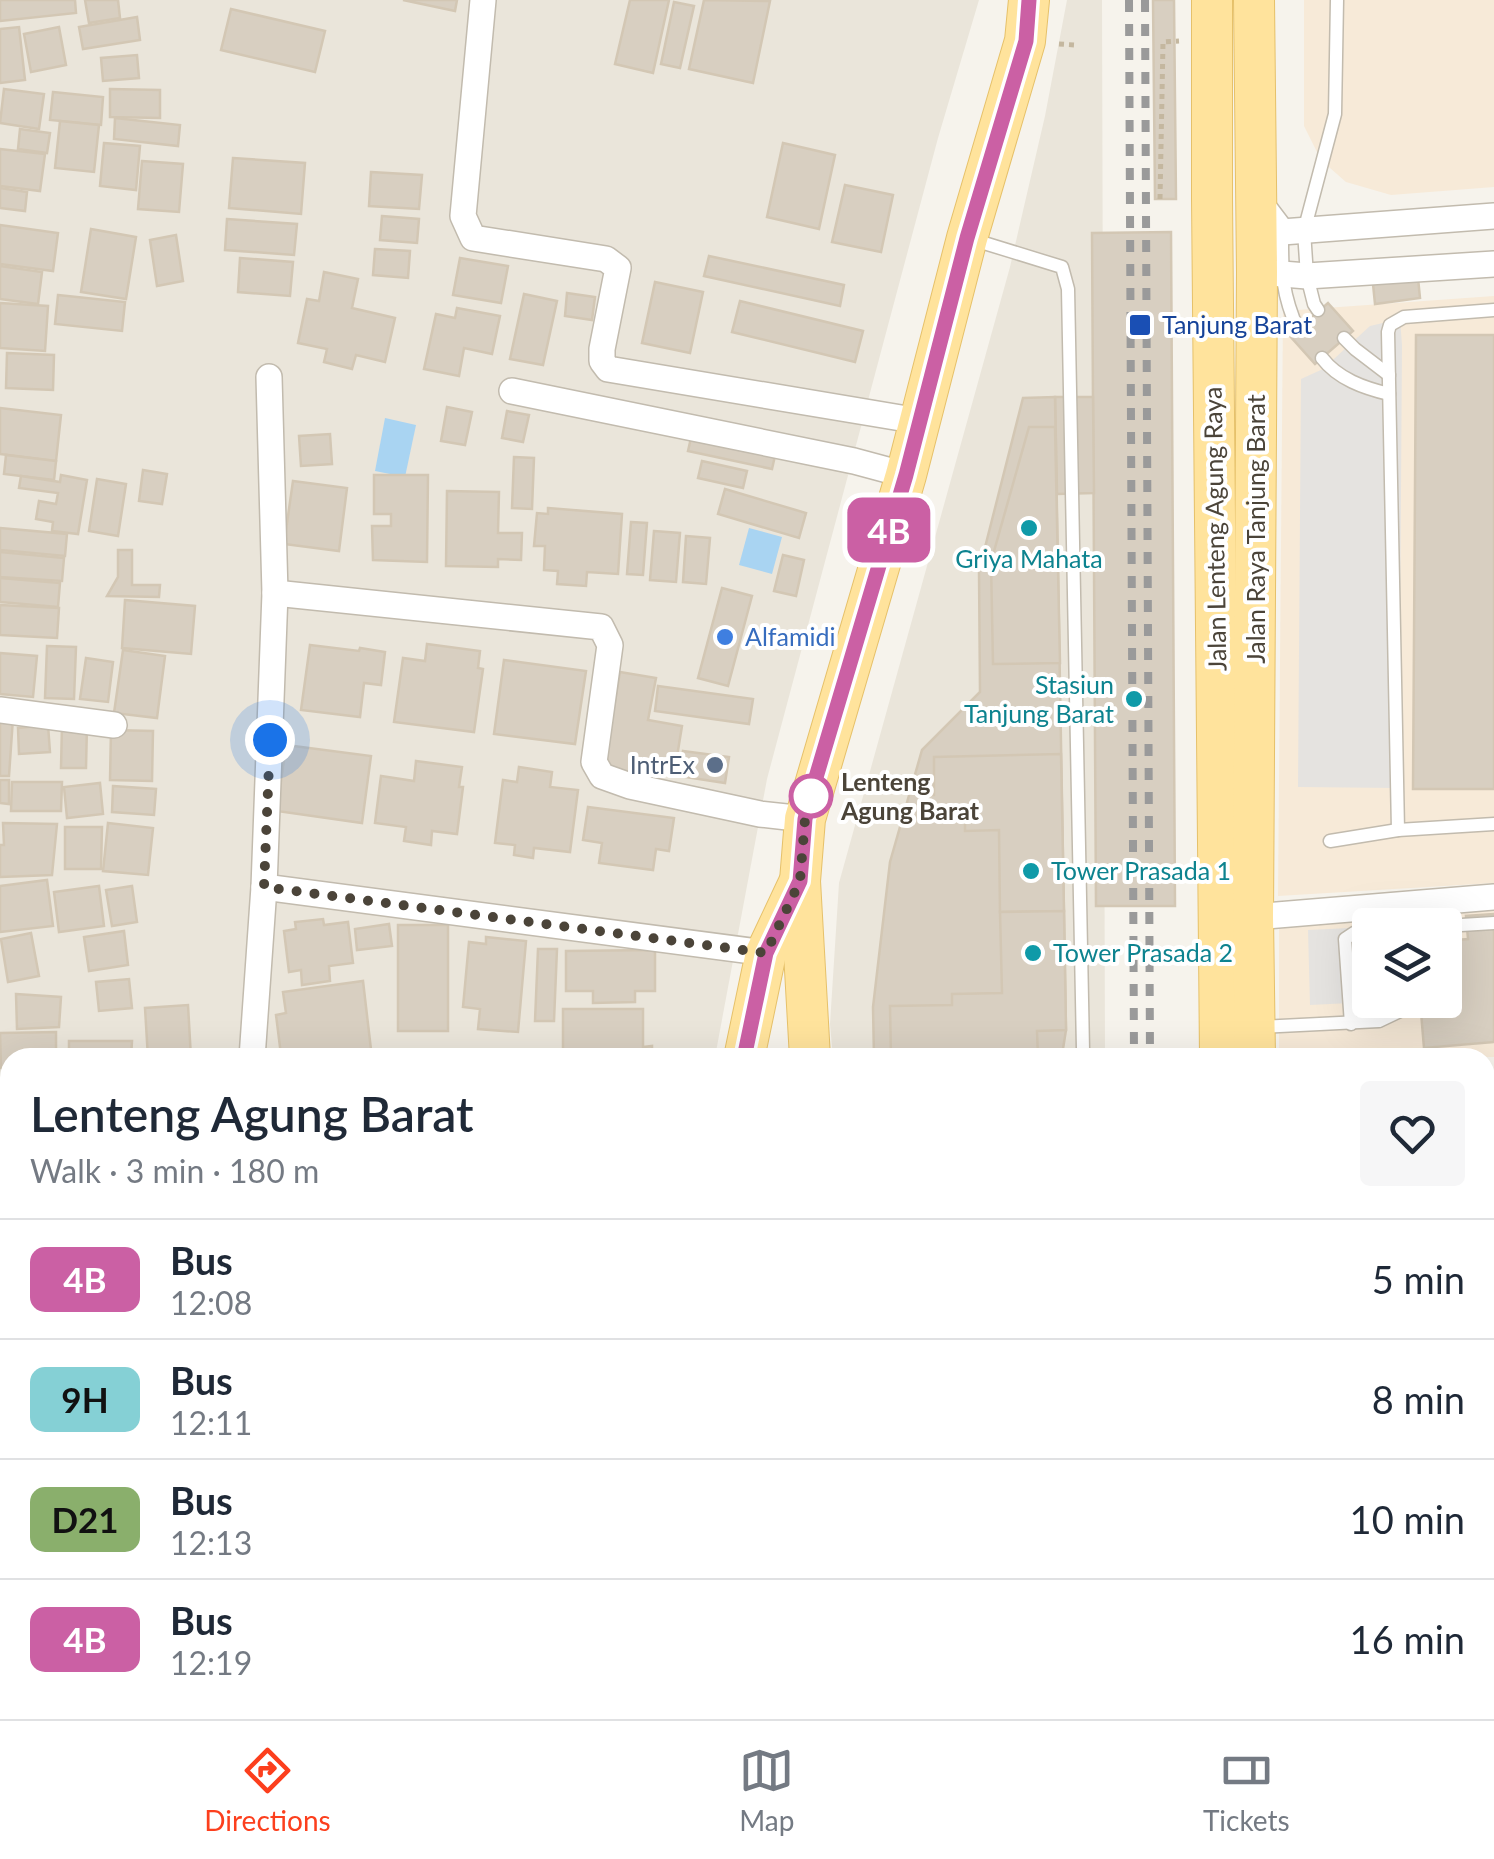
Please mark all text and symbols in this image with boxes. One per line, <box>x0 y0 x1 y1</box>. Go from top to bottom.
place label: Tanjung Barat <box>1162 309 1312 339</box>
marker: Tanjung Barat <box>1127 312 1153 338</box>
street label: Jalan Lenteng Agung Raya <box>1197 386 1231 672</box>
street label: Jalan Raya Tanjung Barat <box>1240 394 1270 664</box>
line badge: 4B <box>844 498 934 562</box>
text: 4B <box>867 509 911 551</box>
marker: Griya Mahata <box>1018 517 1040 539</box>
place label: Griya Mahata <box>955 543 1103 573</box>
place label: Alfamidi <box>745 621 835 651</box>
marker: Alfamidi <box>714 626 736 648</box>
place label: Stasiun Tanjung Barat <box>964 669 1114 728</box>
marker: Stasiun Tanjung Barat <box>1123 688 1145 710</box>
your location <box>245 715 295 765</box>
place label: IntrEx <box>630 749 696 779</box>
marker: IntrEx <box>704 754 726 776</box>
place label: Lenteng Agung Barat <box>840 766 980 825</box>
marker: Lenteng Agung Barat <box>790 775 832 817</box>
place label: Tower Prasada 1 <box>1051 855 1231 885</box>
marker: Tower Prasada 1 <box>1020 860 1042 882</box>
map controls <box>1352 908 1462 1018</box>
button: layers <box>1352 908 1462 1018</box>
place label: Tower Prasada 2 <box>1053 937 1233 967</box>
marker: Tower Prasada 2 <box>1022 942 1044 964</box>
button: heart <box>1360 1081 1465 1186</box>
text: Lenteng Agung Barat <box>30 1085 474 1142</box>
text: Walk · 3 min · 180 m <box>30 1151 319 1190</box>
text: Bus <box>170 1237 233 1283</box>
text: 5 min <box>1372 1256 1465 1302</box>
text: 4B <box>63 1258 107 1300</box>
text: 12:08 <box>170 1283 252 1322</box>
text: Bus <box>170 1357 233 1403</box>
text: 8 min <box>1372 1376 1465 1422</box>
text: 9H <box>61 1378 109 1420</box>
text: 12:11 <box>170 1403 252 1442</box>
text: Bus <box>170 1477 233 1523</box>
text: 10 min <box>1350 1496 1465 1542</box>
text: D21 <box>51 1498 119 1540</box>
text: 12:13 <box>170 1523 252 1562</box>
text: Bus <box>170 1597 233 1643</box>
text: 16 min <box>1350 1616 1465 1662</box>
text: 4B <box>63 1618 107 1660</box>
text: 12:19 <box>170 1643 252 1682</box>
tab: Directions <box>204 1743 331 1837</box>
tab: Map <box>739 1743 794 1837</box>
tab: Tickets <box>1203 1743 1290 1837</box>

